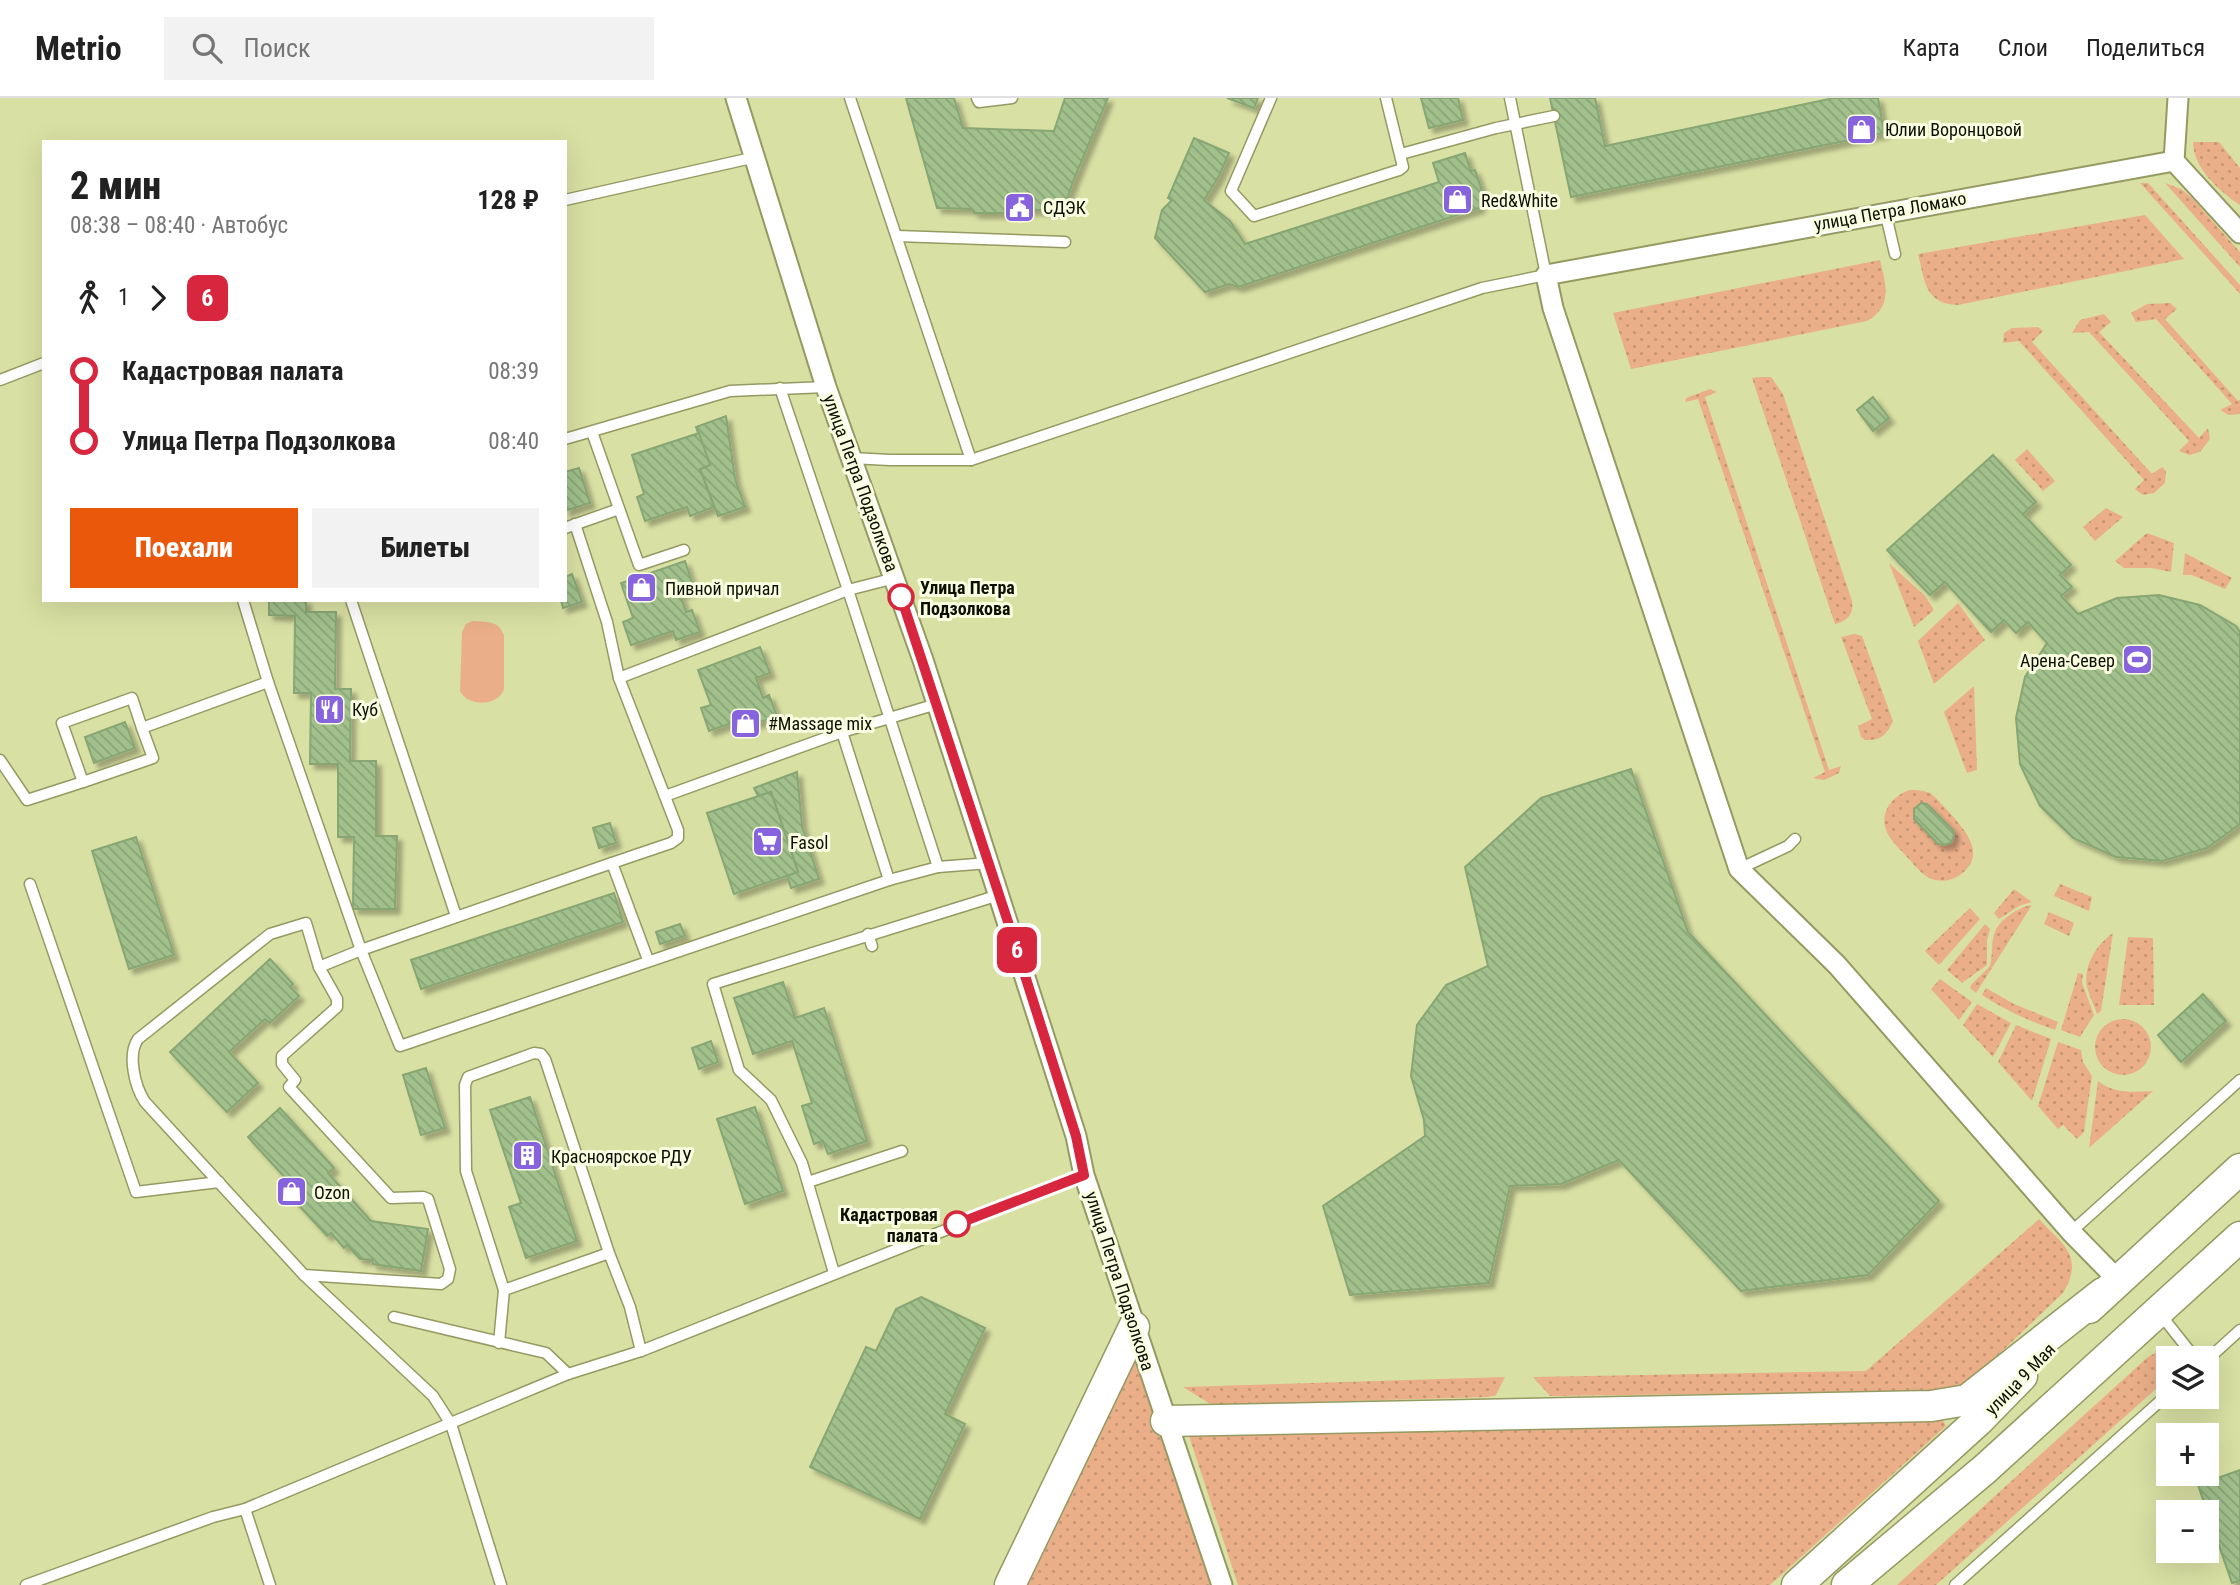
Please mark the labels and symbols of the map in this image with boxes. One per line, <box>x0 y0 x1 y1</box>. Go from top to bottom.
shop icon: Юлии Воронцовой <box>1845 112 1879 146</box>
place label: Юлии Воронцовой <box>1885 119 2022 140</box>
shop icon: Red&White <box>1441 183 1475 217</box>
street label: улица Петра Ломако <box>1812 187 1968 235</box>
public building icon: СДЭК <box>1003 190 1037 224</box>
place label: Red&White <box>1481 190 1558 211</box>
place label: СДЭК <box>1043 197 1086 218</box>
street label: улица Петра Подзолкова <box>819 392 903 574</box>
shop icon: Пивной причал <box>625 571 659 605</box>
place label: Улица Петра Подзолкова <box>920 577 1015 619</box>
place label: Пивной причал <box>665 578 780 599</box>
marker: Улица Петра Подзолкова <box>888 584 914 610</box>
sports icon: Арена-Север <box>2121 643 2155 677</box>
place label: Арена-Север <box>2020 650 2115 671</box>
restaurant icon: Куб <box>312 692 346 726</box>
place label: Куб <box>352 699 378 720</box>
shop icon: #Massage mix <box>728 706 762 740</box>
place label: #Massage mix <box>768 713 872 734</box>
supermarket icon: Fasol <box>750 825 784 859</box>
place label: Fasol <box>790 832 828 853</box>
line badge: 6 <box>994 927 1040 973</box>
building icon: Красноярское РДУ <box>511 1139 545 1173</box>
place label: Красноярское РДУ <box>551 1146 692 1167</box>
shop icon: Ozon <box>274 1175 308 1209</box>
place label: Ozon <box>314 1182 350 1203</box>
street label: улица Петра Подзолкова <box>1081 1189 1159 1373</box>
place label: Кадастровая палата <box>840 1204 938 1246</box>
marker: Кадастровая палата <box>944 1211 970 1237</box>
street label: улица 9 Мая <box>1981 1339 2059 1419</box>

